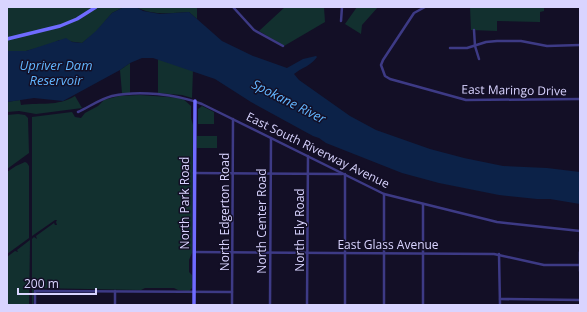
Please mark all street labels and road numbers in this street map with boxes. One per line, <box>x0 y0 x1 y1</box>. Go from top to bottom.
street label: East Maringo Drive <box>461 81 567 99</box>
street label: East South Riverway Avenue <box>244 108 393 192</box>
street label: North Edgerton Road <box>216 153 233 271</box>
street label: North Park Road <box>176 157 193 249</box>
street label: North Center Road <box>253 168 270 274</box>
street label: North Ely Road <box>291 188 308 272</box>
street label: East Glass Avenue <box>337 236 439 253</box>

